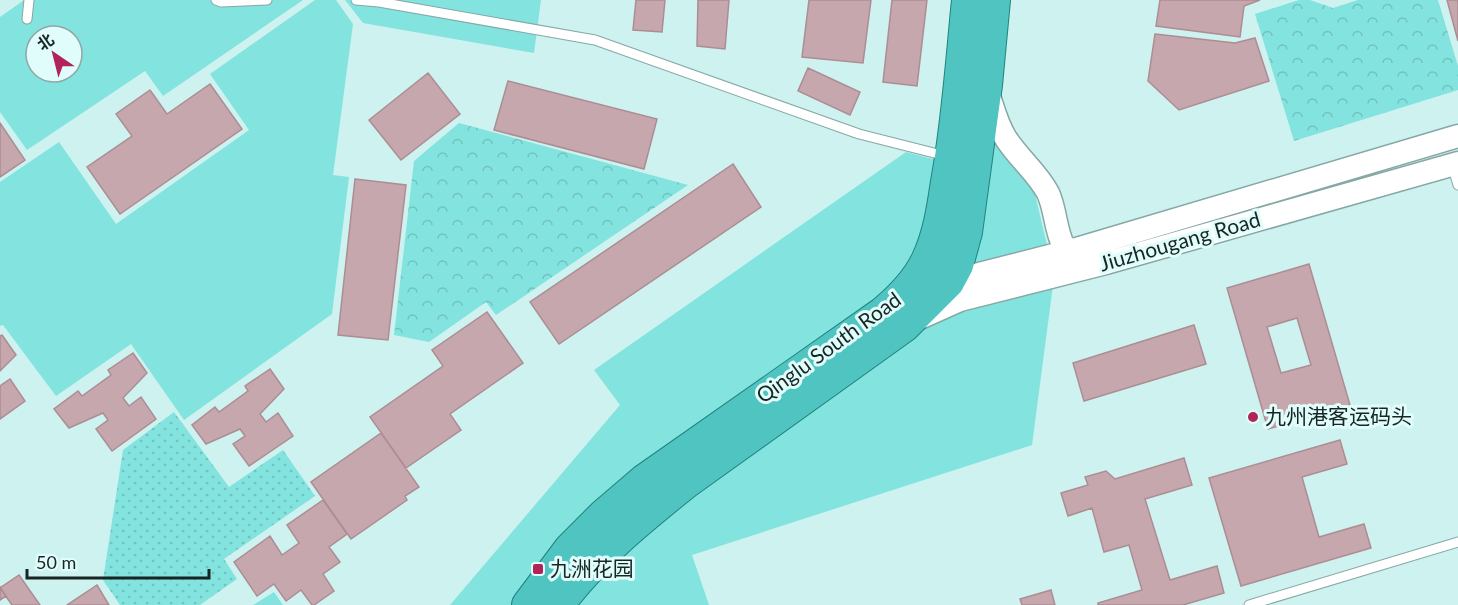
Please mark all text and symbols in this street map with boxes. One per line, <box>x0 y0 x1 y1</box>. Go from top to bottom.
north arrow <box>24 24 84 84</box>
text: 北 <box>33 29 57 54</box>
street label: Jiuzhougang Road <box>1096 206 1263 275</box>
street label: Qinglu South Road <box>751 286 905 408</box>
place label: 九州港客运码头 <box>1265 403 1412 428</box>
marker: 九州港客运码头 <box>1246 410 1260 424</box>
scale bar <box>27 542 208 580</box>
text: 50 m <box>36 551 76 573</box>
place label: 九洲花园 <box>550 555 634 580</box>
marker: 九洲花园 <box>531 562 545 576</box>

